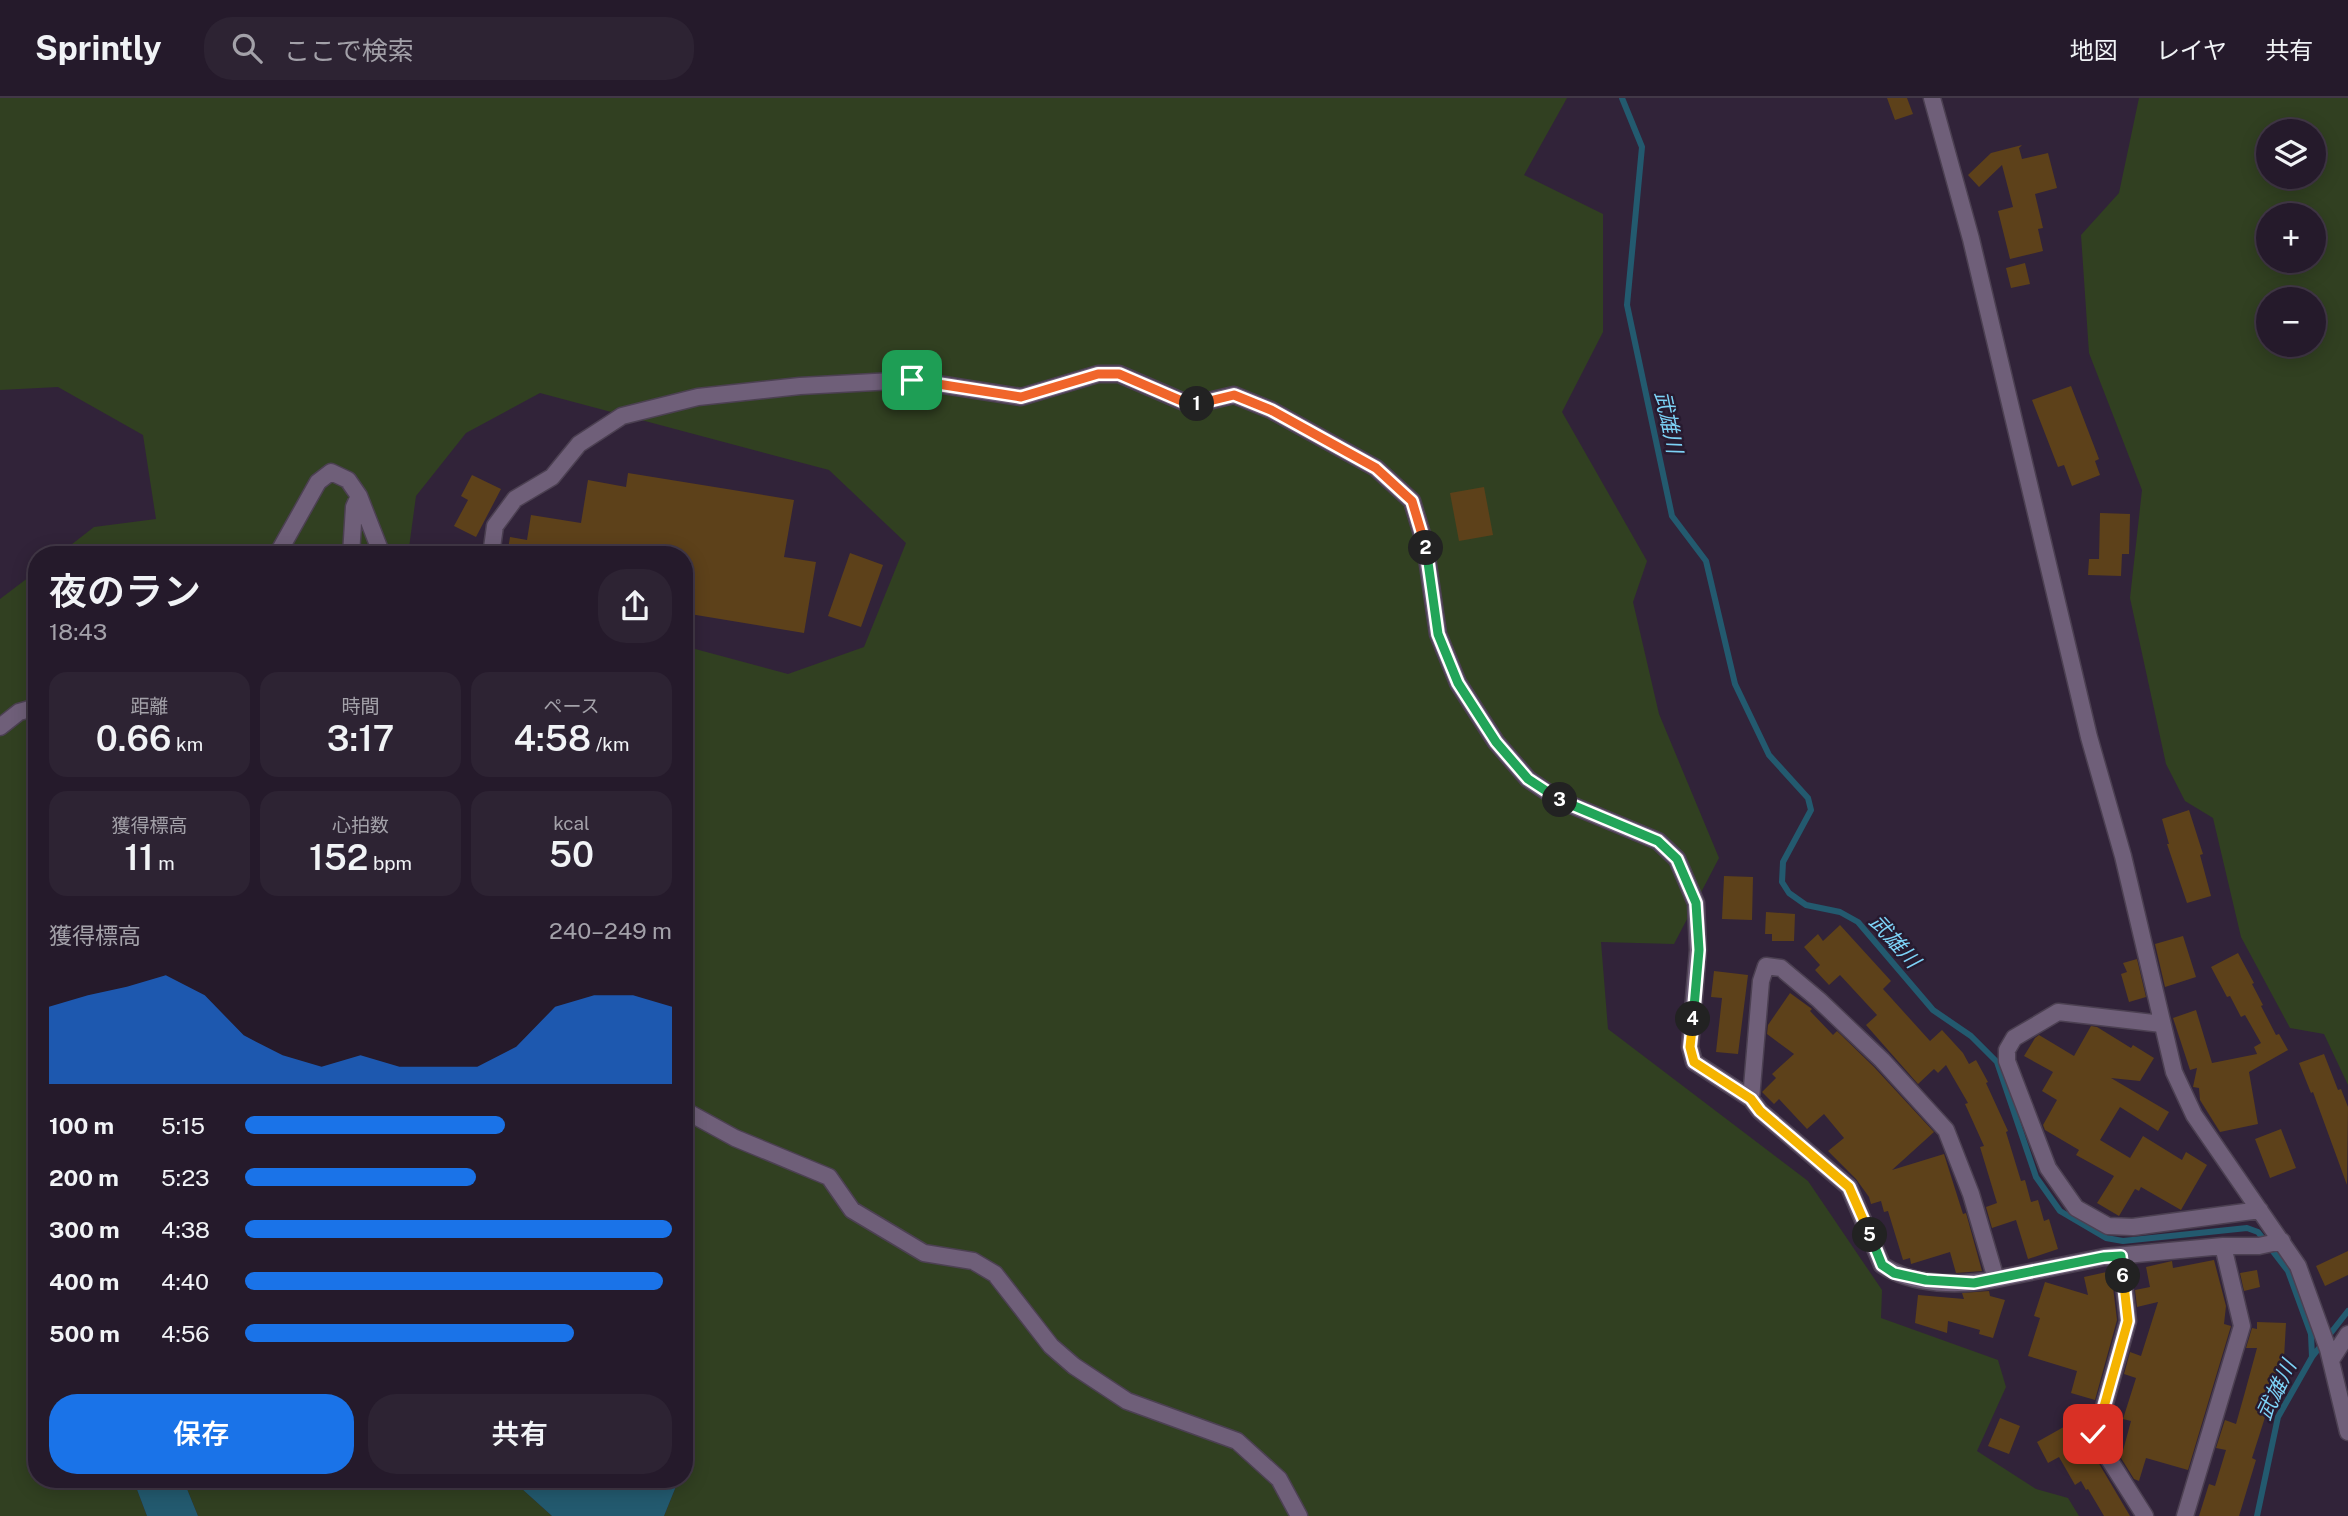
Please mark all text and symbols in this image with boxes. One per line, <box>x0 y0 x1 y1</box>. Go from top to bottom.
search box <box>204 17 694 80</box>
text: Sprintly <box>35 29 162 67</box>
icon: search <box>228 29 266 67</box>
text: ここで検索 <box>284 35 414 66</box>
text: 地図 <box>2070 36 2118 64</box>
text: レイヤ <box>2156 36 2227 64</box>
text: 共有 <box>2265 36 2313 64</box>
map controls <box>2256 119 2326 357</box>
button: layers <box>2256 119 2326 189</box>
button: + <box>2256 203 2326 273</box>
button: − <box>2256 287 2326 357</box>
pin <box>882 350 942 410</box>
icon: arrive <box>893 361 931 399</box>
pin: 1 <box>1180 386 1214 422</box>
water label: 武雄川 <box>1650 389 1688 457</box>
text: 1 <box>1192 392 1201 414</box>
pin: 2 <box>1408 531 1444 566</box>
text: 2 <box>1419 536 1432 558</box>
text: 夜のラン <box>49 569 201 614</box>
button: share <box>598 569 672 643</box>
text: 18:43 <box>49 618 107 645</box>
text: 距離 <box>130 695 169 717</box>
text: 時間 <box>341 695 380 717</box>
text: ペース <box>543 695 600 717</box>
text: 0.66 <box>96 718 171 759</box>
text: 3:17 <box>327 718 394 759</box>
text: 4:58 <box>514 718 591 759</box>
text: km <box>171 733 203 755</box>
text: /km <box>591 733 629 755</box>
pin: 3 <box>1542 782 1578 818</box>
text: 3 <box>1553 788 1566 810</box>
text: kcal <box>553 812 590 834</box>
text: 獲得標高 <box>111 814 188 836</box>
text: 心拍数 <box>332 814 389 836</box>
text: 50 <box>549 834 594 875</box>
text: 11 <box>124 837 154 878</box>
text: 152 <box>309 837 368 878</box>
text: m <box>154 852 175 874</box>
text: bpm <box>368 852 412 874</box>
water label: 武雄川 <box>1865 909 1927 974</box>
text: 240–249 m <box>549 917 672 944</box>
text: 獲得標高 <box>49 922 141 949</box>
pin: 4 <box>1676 1002 1710 1037</box>
text: 4 <box>1686 1007 1699 1029</box>
text: 100 m <box>49 1112 114 1139</box>
text: 5:15 <box>161 1112 205 1139</box>
text: 200 m <box>49 1164 119 1191</box>
text: 5:23 <box>161 1164 210 1191</box>
text: 300 m <box>49 1216 120 1243</box>
text: 4:38 <box>161 1216 210 1243</box>
pin: 5 <box>1853 1218 1888 1252</box>
text: 5 <box>1863 1223 1876 1245</box>
pin: 6 <box>2106 1258 2140 1294</box>
text: 6 <box>2116 1264 2129 1286</box>
text: 400 m <box>49 1268 119 1295</box>
text: 4:40 <box>161 1268 209 1295</box>
text: 500 m <box>49 1320 120 1347</box>
text: 4:56 <box>161 1320 210 1347</box>
water label: 武雄川 <box>2251 1354 2302 1424</box>
button: 保存 <box>49 1394 354 1474</box>
button: 共有 <box>368 1394 672 1474</box>
pin <box>2063 1404 2123 1464</box>
icon: check <box>2074 1415 2112 1453</box>

